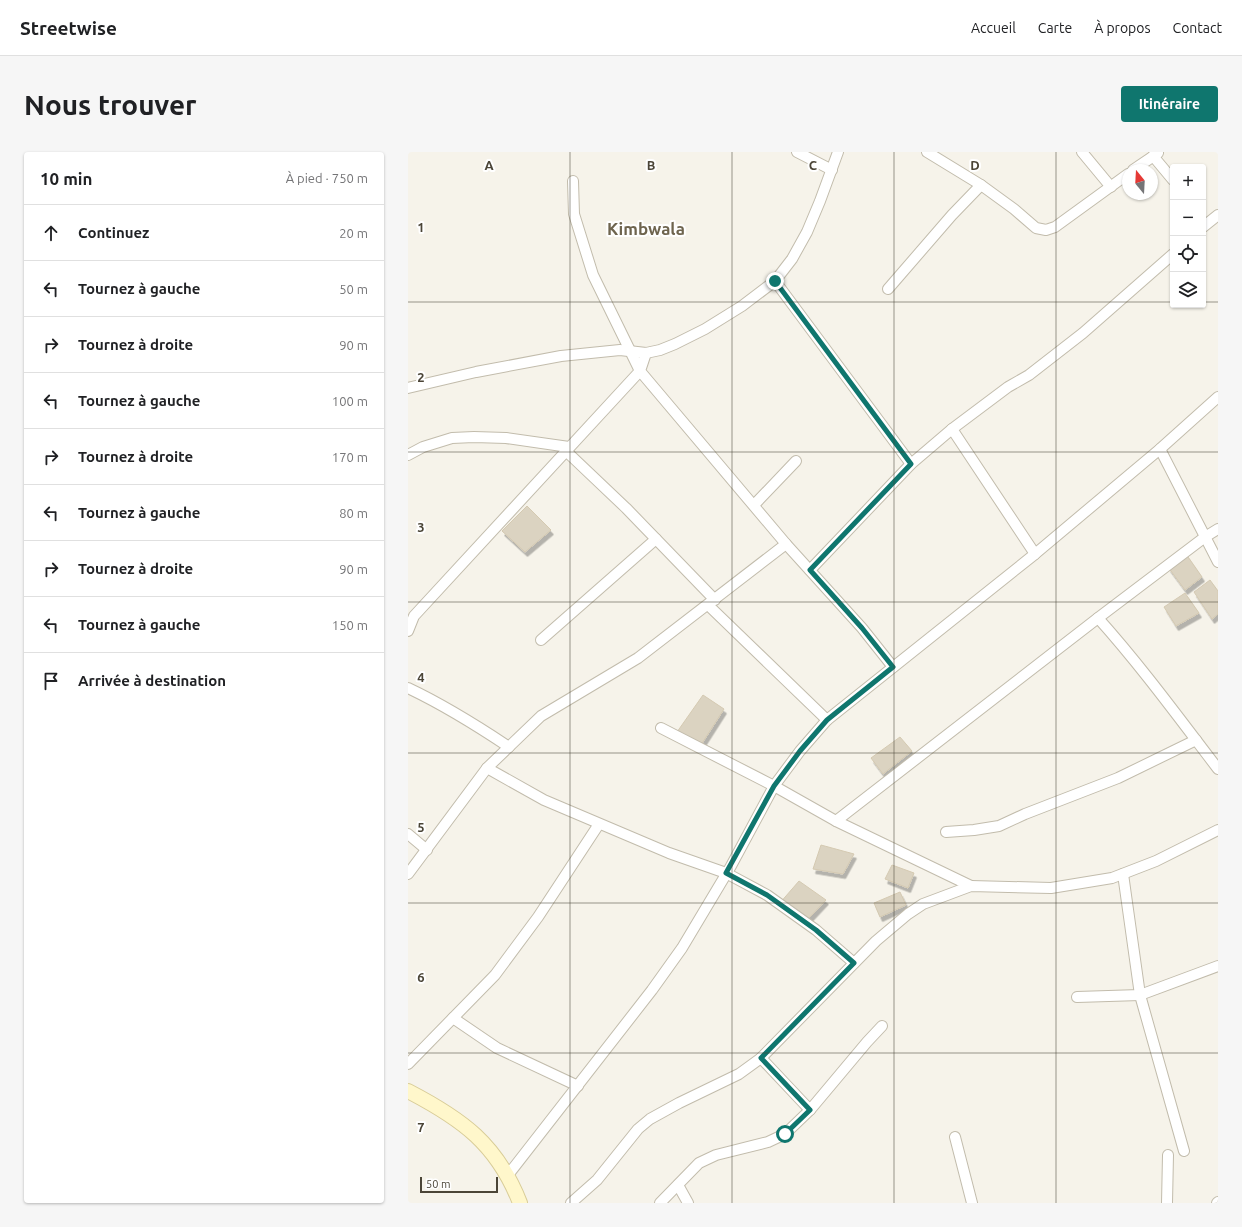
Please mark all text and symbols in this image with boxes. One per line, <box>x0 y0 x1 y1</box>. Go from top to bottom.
text: Streetwise <box>20 17 117 39</box>
text: Accueil <box>971 20 1016 36</box>
text: Carte <box>1038 20 1072 36</box>
text: À propos <box>1094 20 1151 36</box>
text: Contact <box>1173 20 1222 36</box>
button: Itinéraire <box>1121 86 1218 122</box>
text: Nous trouver <box>24 89 197 120</box>
text: A <box>484 158 494 172</box>
text: B <box>647 158 656 172</box>
text: C <box>809 158 818 172</box>
text: D <box>970 158 980 172</box>
north arrow <box>1122 164 1158 200</box>
map controls <box>1170 164 1206 308</box>
button: + <box>1170 164 1206 200</box>
text: 10 min <box>40 169 93 188</box>
text: À pied · 750 m <box>286 171 368 185</box>
button: − <box>1170 200 1206 236</box>
district label: Kimbwala <box>607 219 685 238</box>
text: 1 <box>417 220 425 234</box>
icon: ahead <box>40 222 62 244</box>
text: Continuez <box>78 224 149 241</box>
text: 20 m <box>339 226 368 240</box>
button: locate <box>1170 236 1206 272</box>
route end <box>766 272 784 290</box>
button: layers <box>1170 272 1206 308</box>
icon: left <box>40 278 62 300</box>
text: Tournez à gauche <box>78 280 201 297</box>
text: 50 m <box>339 282 368 296</box>
icon: right <box>40 334 62 356</box>
text: Tournez à droite <box>78 336 193 353</box>
text: 90 m <box>339 338 368 352</box>
text: 2 <box>417 370 425 384</box>
icon: left <box>40 390 62 412</box>
text: Tournez à gauche <box>78 392 201 409</box>
text: 100 m <box>332 394 368 408</box>
icon: right <box>40 446 62 468</box>
text: Tournez à droite <box>78 448 193 465</box>
text: 170 m <box>332 450 368 464</box>
icon: left <box>40 502 62 524</box>
text: Tournez à gauche <box>78 504 201 521</box>
text: 80 m <box>339 506 368 520</box>
text: 3 <box>417 520 425 534</box>
icon: right <box>40 558 62 580</box>
text: Tournez à droite <box>78 560 193 577</box>
text: 90 m <box>339 562 368 576</box>
icon: left <box>40 614 62 636</box>
text: Tournez à gauche <box>78 616 201 633</box>
text: 150 m <box>332 618 368 632</box>
icon: arrive <box>40 670 62 692</box>
text: 4 <box>417 670 425 684</box>
text: Arrivée à destination <box>78 672 226 689</box>
text: 5 <box>417 820 425 834</box>
text: 6 <box>417 970 425 984</box>
text: 7 <box>417 1120 425 1134</box>
route start <box>776 1125 794 1143</box>
scale bar <box>420 1175 498 1194</box>
text: 50 m <box>426 1178 450 1190</box>

